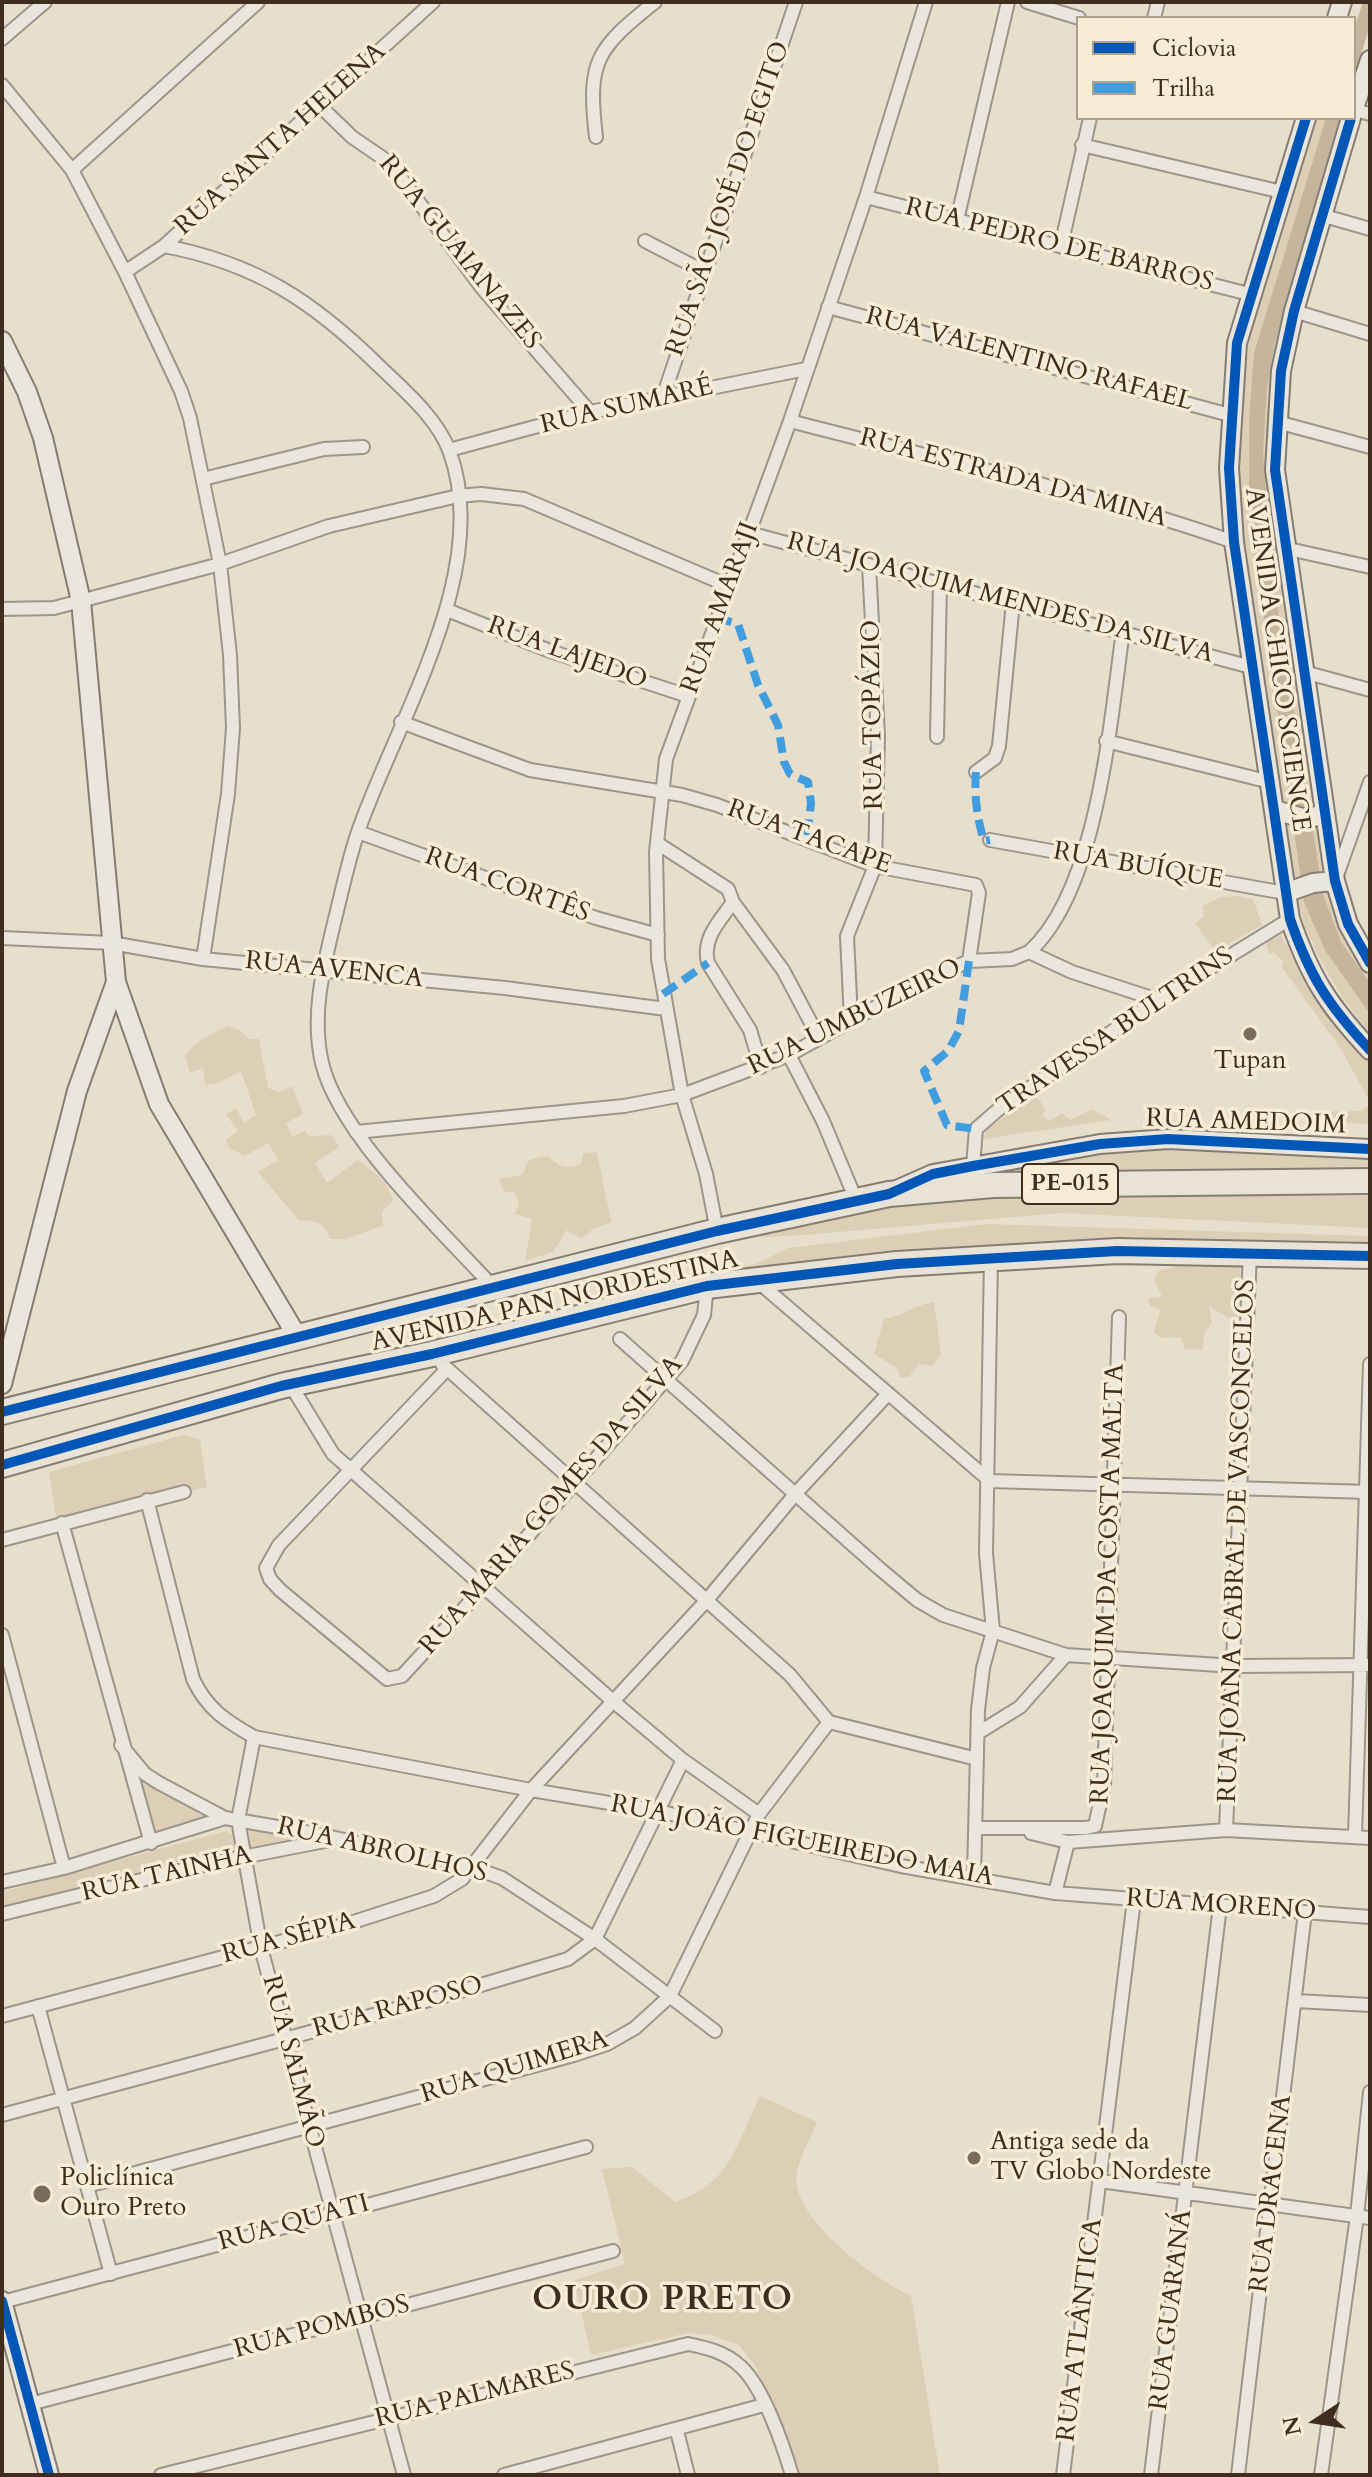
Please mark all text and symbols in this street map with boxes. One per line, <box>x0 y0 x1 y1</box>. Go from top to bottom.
legend <box>1076 16 1356 120</box>
text: Ciclovia <box>1152 32 1236 65</box>
street label: RUA SANTA HELENA <box>169 37 393 243</box>
street label: RUA SÃO JOSÉ DO EGITO <box>660 38 798 360</box>
text: Trilha <box>1152 72 1215 105</box>
street label: RUA GUAIANAZES <box>371 150 547 356</box>
street label: RUA PEDRO DE BARROS <box>902 193 1216 299</box>
street label: RUA VALENTINO RAFAEL <box>862 301 1196 419</box>
street label: RUA SUMARÉ <box>538 372 716 442</box>
street label: RUA ESTRADA DA MINA <box>856 423 1170 535</box>
street label: AVENIDA CHICO SCIENCE <box>1236 486 1316 834</box>
street label: RUA AMARAJI <box>675 518 767 698</box>
street label: RUA JOAQUIM MENDES DA SILVA <box>783 527 1217 671</box>
street label: RUA LAJEDO <box>483 611 651 697</box>
street label: RUA TOPÁZIO <box>857 620 891 810</box>
street label: RUA TACAPE <box>723 794 895 882</box>
street label: RUA BUÍQUE <box>1050 837 1226 897</box>
street label: RUA CORTÊS <box>420 842 594 930</box>
street label: TRAVESSA BULTRINS <box>992 941 1240 1123</box>
street label: RUA AVENCA <box>243 946 425 996</box>
street label: RUA UMBUZEIRO <box>743 953 967 1083</box>
marker: Tupan <box>1241 1025 1259 1043</box>
place label: Tupan <box>1213 1046 1287 1078</box>
street label: RUA AMEDOIM <box>1145 1104 1347 1142</box>
road number: PE-015 <box>1022 1164 1118 1204</box>
street label: AVENIDA PAN NORDESTINA <box>368 1245 742 1359</box>
street label: RUA JOANA CABRAL DE VASCONCELOS <box>1213 1279 1263 1803</box>
street label: RUA MARIA GOMES DA SILVA <box>414 1350 690 1662</box>
street label: RUA JOAQUIM DA COSTA MALTA <box>1086 1363 1132 1805</box>
street label: RUA JOÃO FIGUEIREDO MAIA <box>608 1790 996 1894</box>
street label: RUA ABROLHOS <box>274 1812 490 1890</box>
street label: RUA TAINHA <box>79 1840 255 1910</box>
street label: RUA MORENO <box>1125 1884 1317 1928</box>
street label: RUA SÉPIA <box>219 1906 359 1972</box>
street label: RUA RAPOSO <box>310 1970 486 2046</box>
street label: RUA SALMÃO <box>254 1972 330 2152</box>
street label: RUA QUIMERA <box>418 2025 612 2111</box>
street label: RUA DRACENA <box>1244 2093 1300 2295</box>
place label: Antiga sede da TV Globo Nordeste <box>990 2127 1211 2188</box>
marker: Antiga sede da TV Globo Nordeste <box>965 2149 983 2167</box>
place label: Policlínica Ouro Preto <box>60 2163 186 2224</box>
marker: Policlínica Ouro Preto <box>31 2183 53 2205</box>
street label: RUA QUATI <box>215 2189 373 2259</box>
street label: RUA GUARANÁ <box>1144 2208 1200 2412</box>
street label: RUA ATLÂNTICA <box>1052 2216 1110 2444</box>
district label: OURO PRETO <box>532 2281 794 2321</box>
street label: RUA POMBOS <box>231 2290 413 2366</box>
street label: RUA PALMARES <box>372 2356 578 2436</box>
north arrow <box>1276 2381 1356 2461</box>
text: N <box>1276 2414 1309 2438</box>

